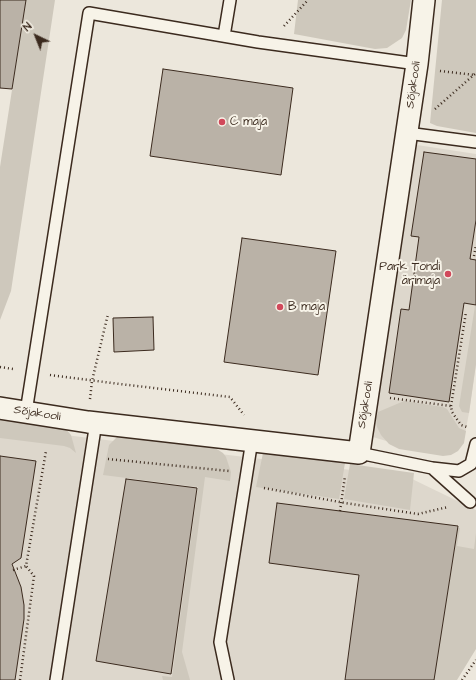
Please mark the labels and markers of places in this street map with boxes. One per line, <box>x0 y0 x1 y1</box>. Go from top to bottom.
place label: C maja <box>230 115 267 129</box>
marker: C maja <box>217 117 227 127</box>
place label: Park Tondi ärimaja <box>379 260 440 288</box>
marker: Park Tondi ärimaja <box>443 269 453 279</box>
place label: B maja <box>288 300 325 314</box>
marker: B maja <box>275 302 285 312</box>

